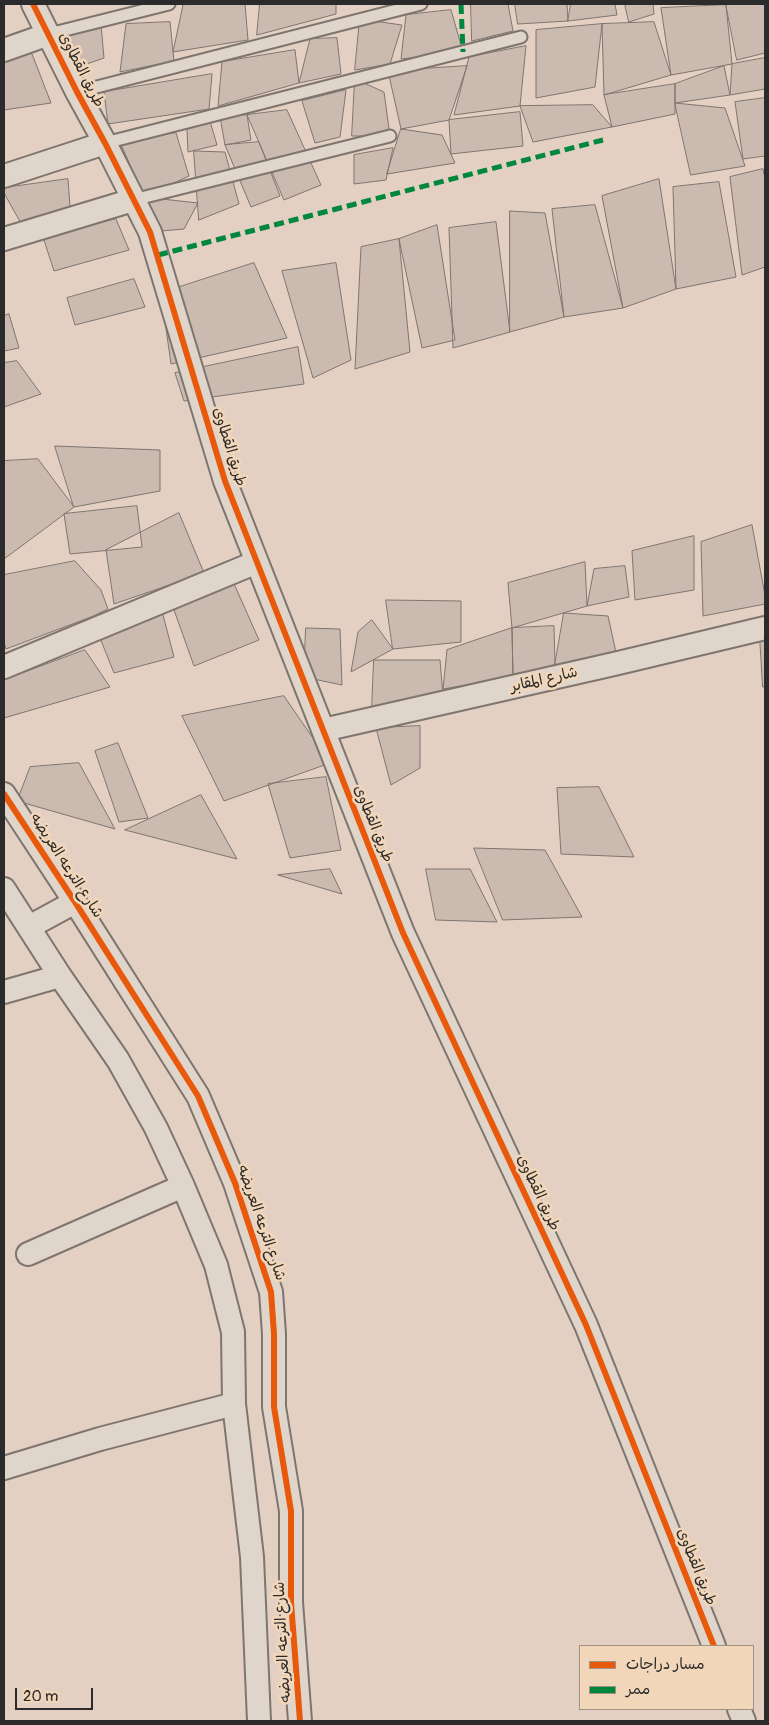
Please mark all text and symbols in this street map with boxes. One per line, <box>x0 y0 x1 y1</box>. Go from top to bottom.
street label: طريق القطاوى <box>54 29 108 111</box>
street label: طريق القطاوى <box>208 405 250 489</box>
street label: شارع المقابر <box>508 663 580 697</box>
street label: طريق القطاوى <box>349 783 397 865</box>
street label: شارع الترعه العريضه <box>26 810 106 922</box>
street label: طريق القطاوى <box>513 1152 563 1234</box>
street label: شارع الترعه العريضه <box>233 1163 289 1283</box>
street label: طريق القطاوى <box>672 1526 720 1608</box>
street label: شارع الترعه العريضه <box>271 1581 295 1703</box>
legend <box>579 1645 754 1710</box>
text: مسار دراجات <box>626 1655 705 1674</box>
scale bar <box>18 1678 95 1710</box>
text: ممر <box>626 1680 650 1699</box>
text: 20 m <box>23 1687 58 1706</box>

